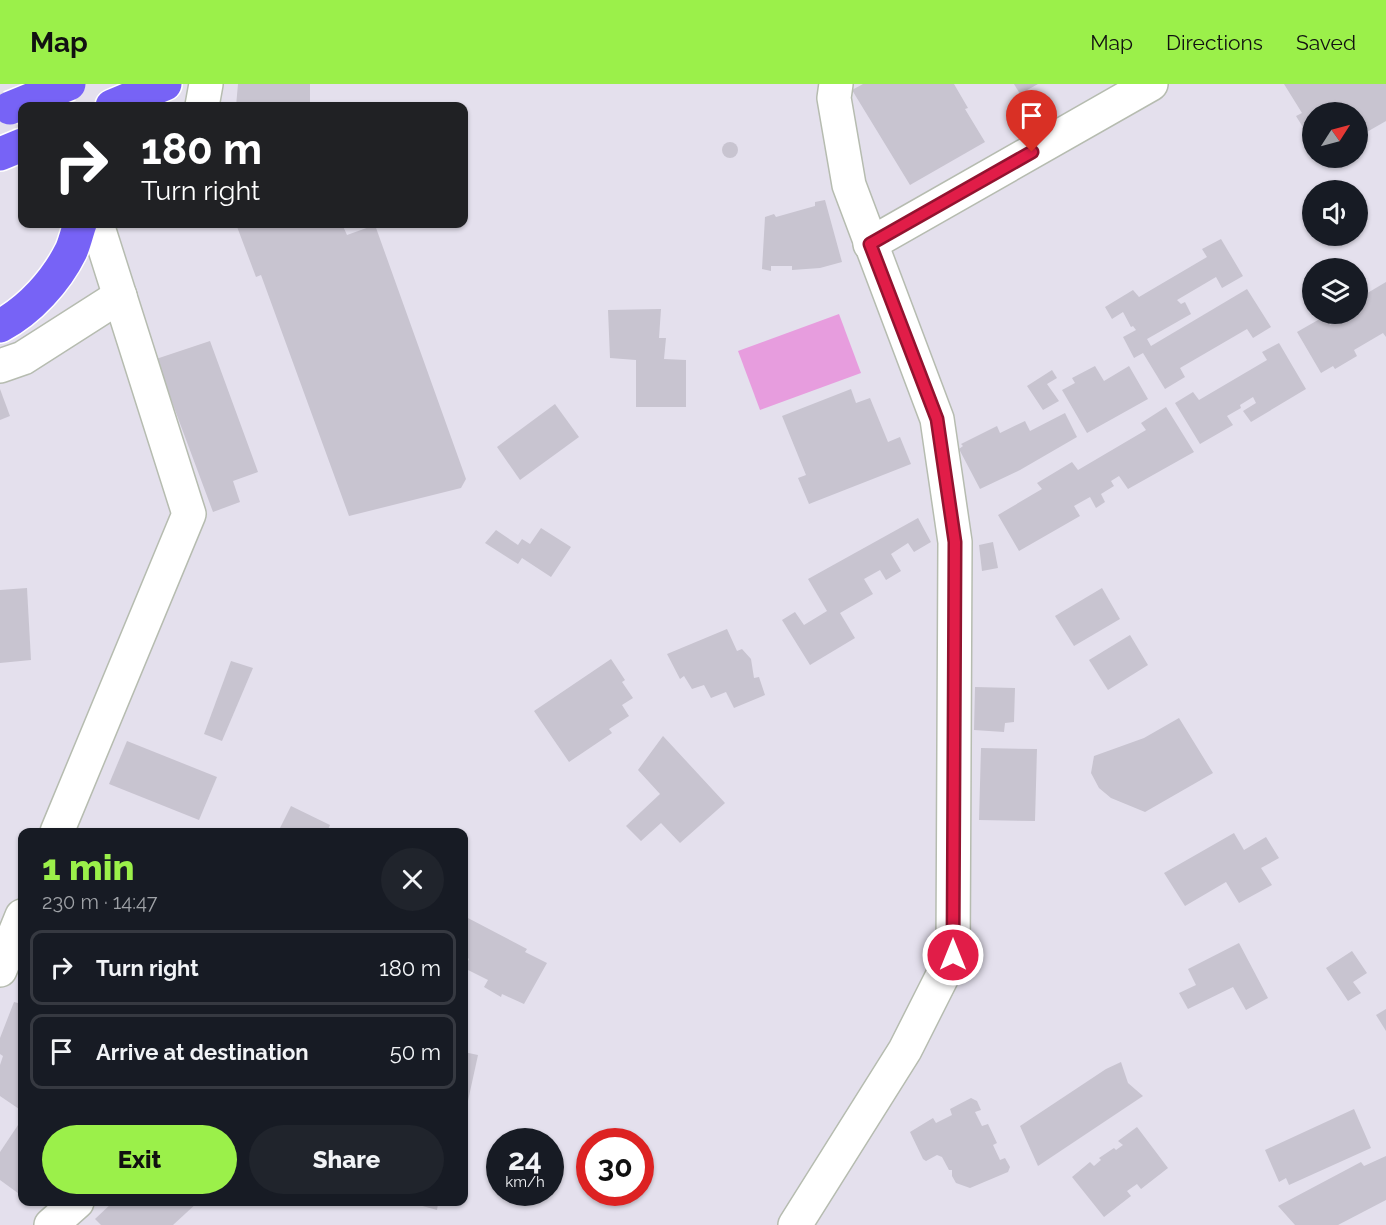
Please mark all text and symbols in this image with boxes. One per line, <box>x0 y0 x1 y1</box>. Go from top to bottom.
text: Map <box>30 26 88 59</box>
text: Map <box>1090 30 1133 55</box>
text: Directions <box>1166 30 1263 55</box>
text: Saved <box>1296 30 1356 55</box>
pin <box>1006 90 1057 152</box>
icon: arrive <box>1015 99 1048 132</box>
north arrow <box>1302 102 1368 168</box>
map controls <box>1302 102 1368 324</box>
text: 180 m <box>141 125 262 174</box>
icon: right <box>42 126 120 204</box>
text: Turn right <box>141 175 260 206</box>
button: sound <box>1302 180 1368 246</box>
button: layers <box>1302 258 1368 324</box>
text: 1 min <box>42 846 134 888</box>
button: close <box>381 848 444 911</box>
text: 230 m · 14:47 <box>42 890 158 914</box>
position arrow <box>921 923 985 987</box>
icon: right <box>45 951 78 984</box>
text: Turn right <box>96 955 199 981</box>
text: 180 m <box>379 955 441 981</box>
icon: arrive <box>45 1035 78 1068</box>
text: Arrive at destination <box>96 1039 309 1065</box>
text: 50 m <box>390 1039 441 1065</box>
button: Exit <box>42 1125 237 1194</box>
button: Share <box>249 1125 444 1194</box>
speed limit sign: 30 <box>576 1128 654 1206</box>
text: 24 <box>508 1142 542 1177</box>
text: km/h <box>505 1173 545 1191</box>

